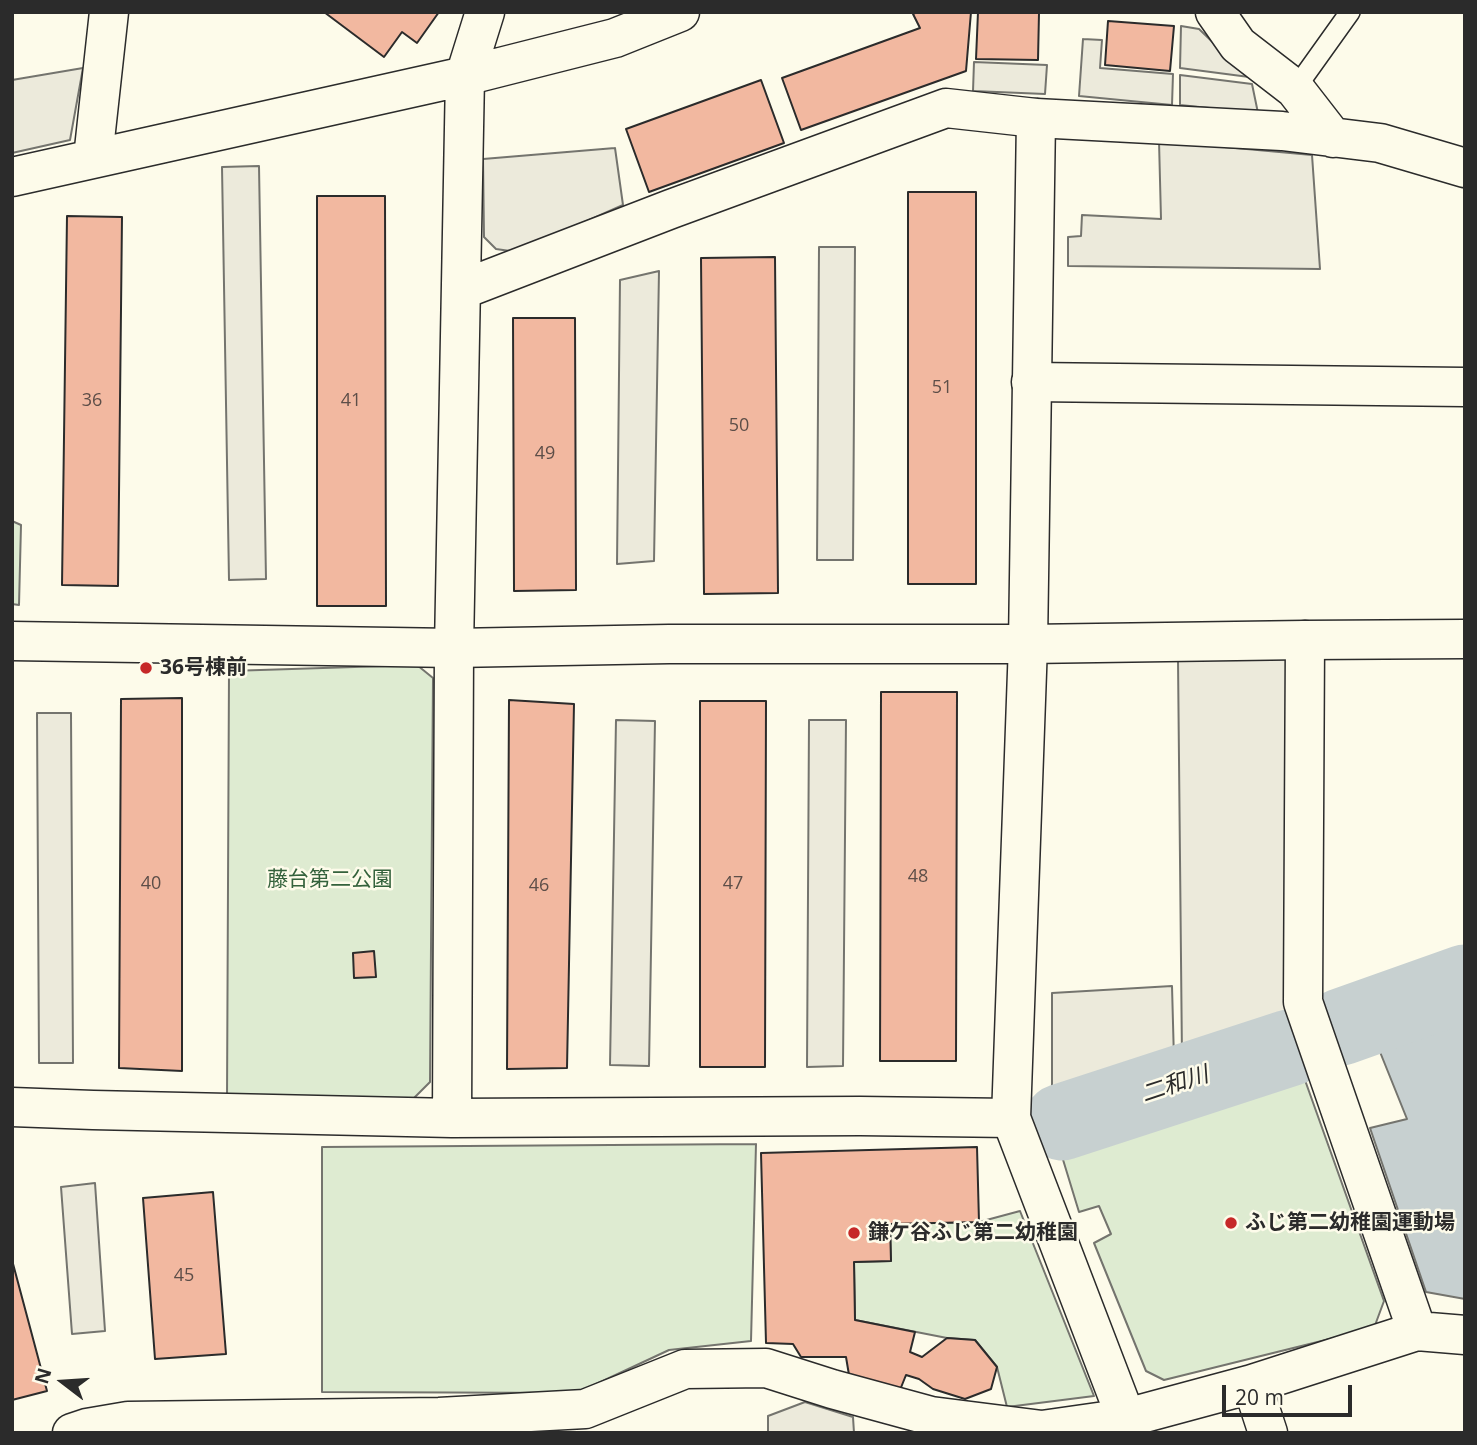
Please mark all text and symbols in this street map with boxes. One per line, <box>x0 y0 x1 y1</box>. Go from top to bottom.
house number: 51 <box>932 377 952 399</box>
house number: 36 <box>82 390 102 412</box>
house number: 41 <box>341 390 361 412</box>
house number: 50 <box>729 415 749 437</box>
house number: 49 <box>535 443 555 465</box>
place label: 36号棟前 <box>160 655 247 681</box>
marker: 36号棟前 <box>138 660 154 676</box>
house number: 48 <box>908 866 928 888</box>
park label: 藤台第二公園 <box>267 867 393 893</box>
house number: 40 <box>141 873 161 895</box>
house number: 47 <box>723 873 743 895</box>
house number: 46 <box>529 875 549 897</box>
water label: 二和川 <box>1138 1061 1212 1109</box>
place label: ふじ第二幼稚園運動場 <box>1245 1210 1455 1236</box>
marker: ふじ第二幼稚園運動場 <box>1223 1215 1239 1231</box>
place label: 鎌ケ谷ふじ第二幼稚園 <box>868 1220 1078 1246</box>
marker: 鎌ケ谷ふじ第二幼稚園 <box>846 1225 862 1241</box>
house number: 45 <box>174 1265 194 1287</box>
north arrow <box>28 1347 98 1417</box>
text: N <box>28 1365 58 1387</box>
scale bar <box>1225 1372 1354 1416</box>
text: 20 m <box>1235 1383 1284 1411</box>

